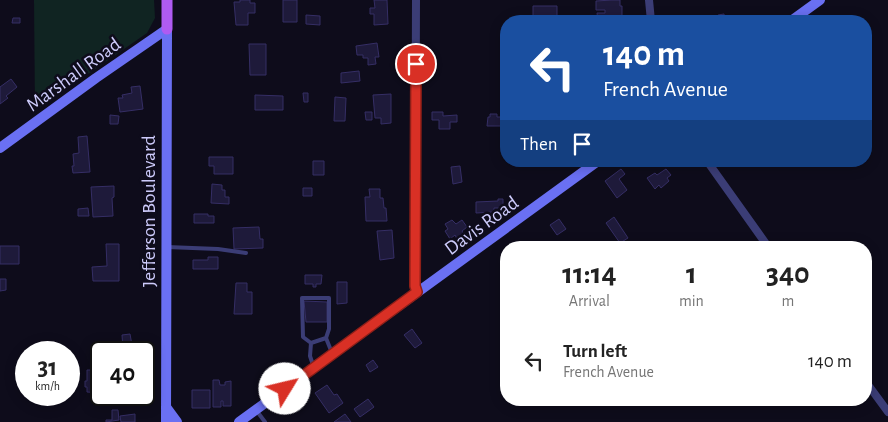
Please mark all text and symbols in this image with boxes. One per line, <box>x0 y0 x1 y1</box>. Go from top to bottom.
street label: Marshall Road <box>23 34 124 116</box>
icon: left <box>520 35 585 100</box>
text: 140 m <box>603 37 685 72</box>
pin <box>395 43 437 85</box>
icon: arrive <box>402 50 430 78</box>
text: French Avenue <box>603 78 728 100</box>
icon: arrive <box>568 130 596 158</box>
street label: Jefferson Boulevard <box>139 135 159 287</box>
text: Then <box>520 135 558 154</box>
street label: Davis Road <box>441 193 522 259</box>
text: 11:14 <box>562 259 617 289</box>
text: 1 <box>686 259 697 289</box>
text: 340 <box>766 259 810 289</box>
text: Arrival <box>569 293 610 309</box>
text: min <box>679 293 704 309</box>
text: m <box>781 293 794 309</box>
speed limit sign: 40 <box>90 341 155 406</box>
text: Turn left <box>563 342 627 361</box>
icon: left <box>520 347 548 375</box>
text: 140 m <box>808 352 852 371</box>
text: 31 <box>38 355 57 380</box>
position arrow <box>258 362 310 414</box>
text: French Avenue <box>563 364 654 380</box>
text: km/h <box>35 380 60 392</box>

